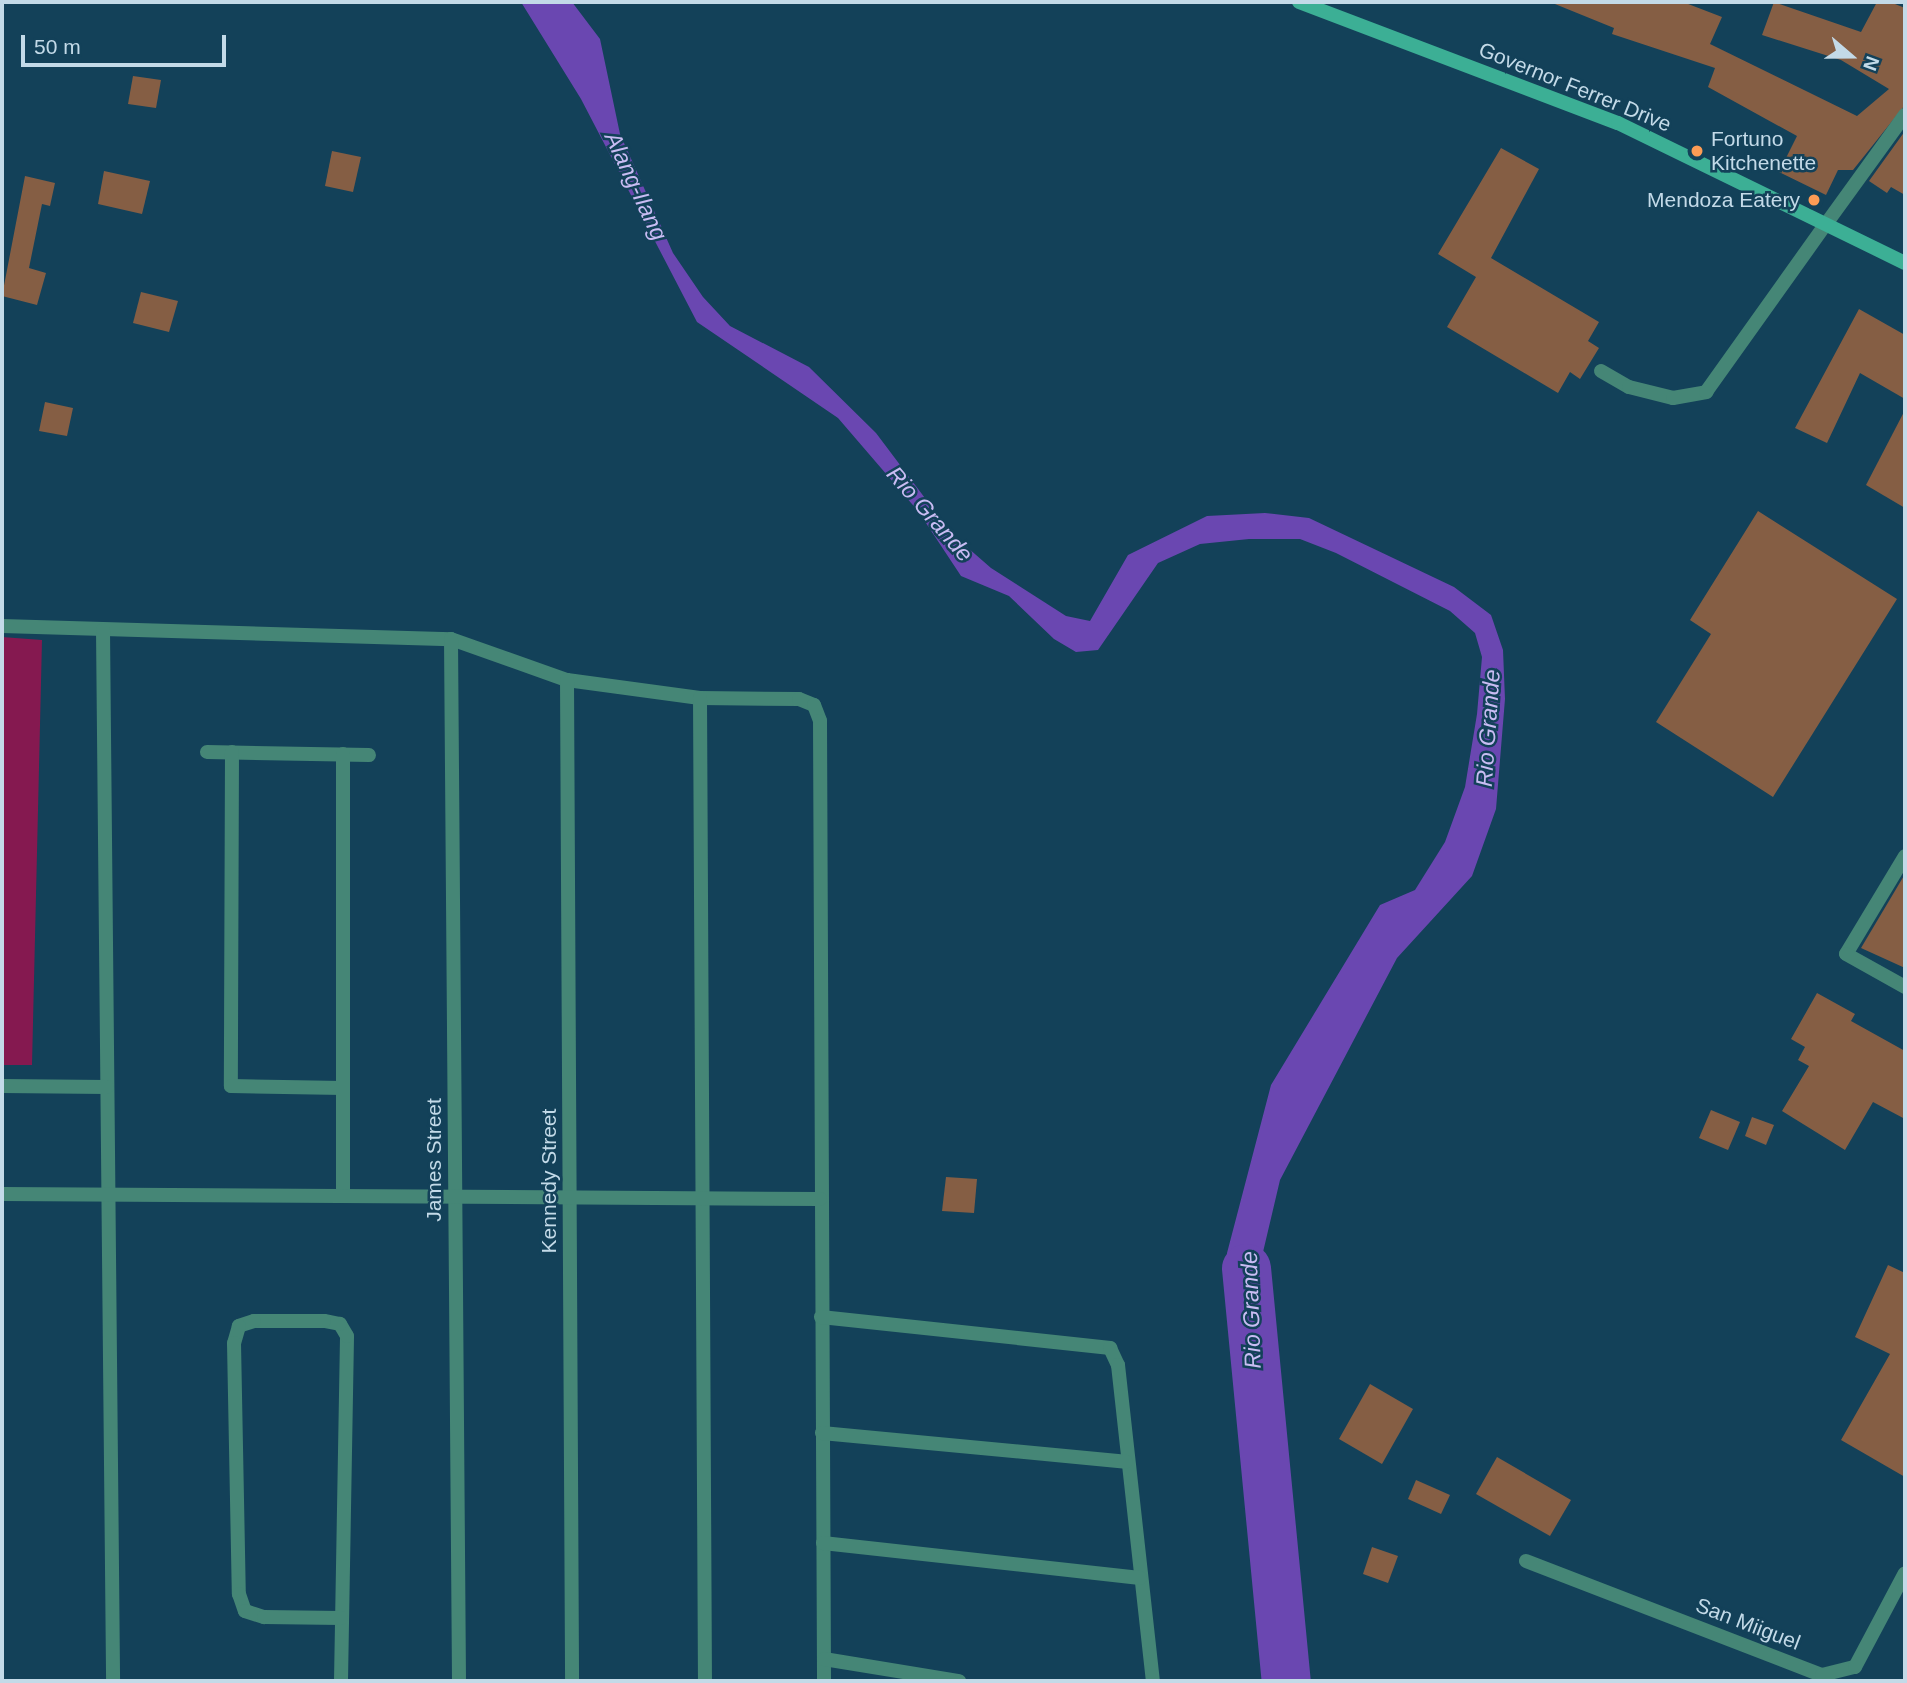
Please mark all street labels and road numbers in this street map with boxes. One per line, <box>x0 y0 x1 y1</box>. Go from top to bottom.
street label: Governor Ferrer Drive <box>1475 37 1675 137</box>
street label: James Street <box>421 1098 447 1222</box>
street label: Kennedy Street <box>536 1109 562 1253</box>
street label: San Miiguel <box>1692 1593 1804 1655</box>

